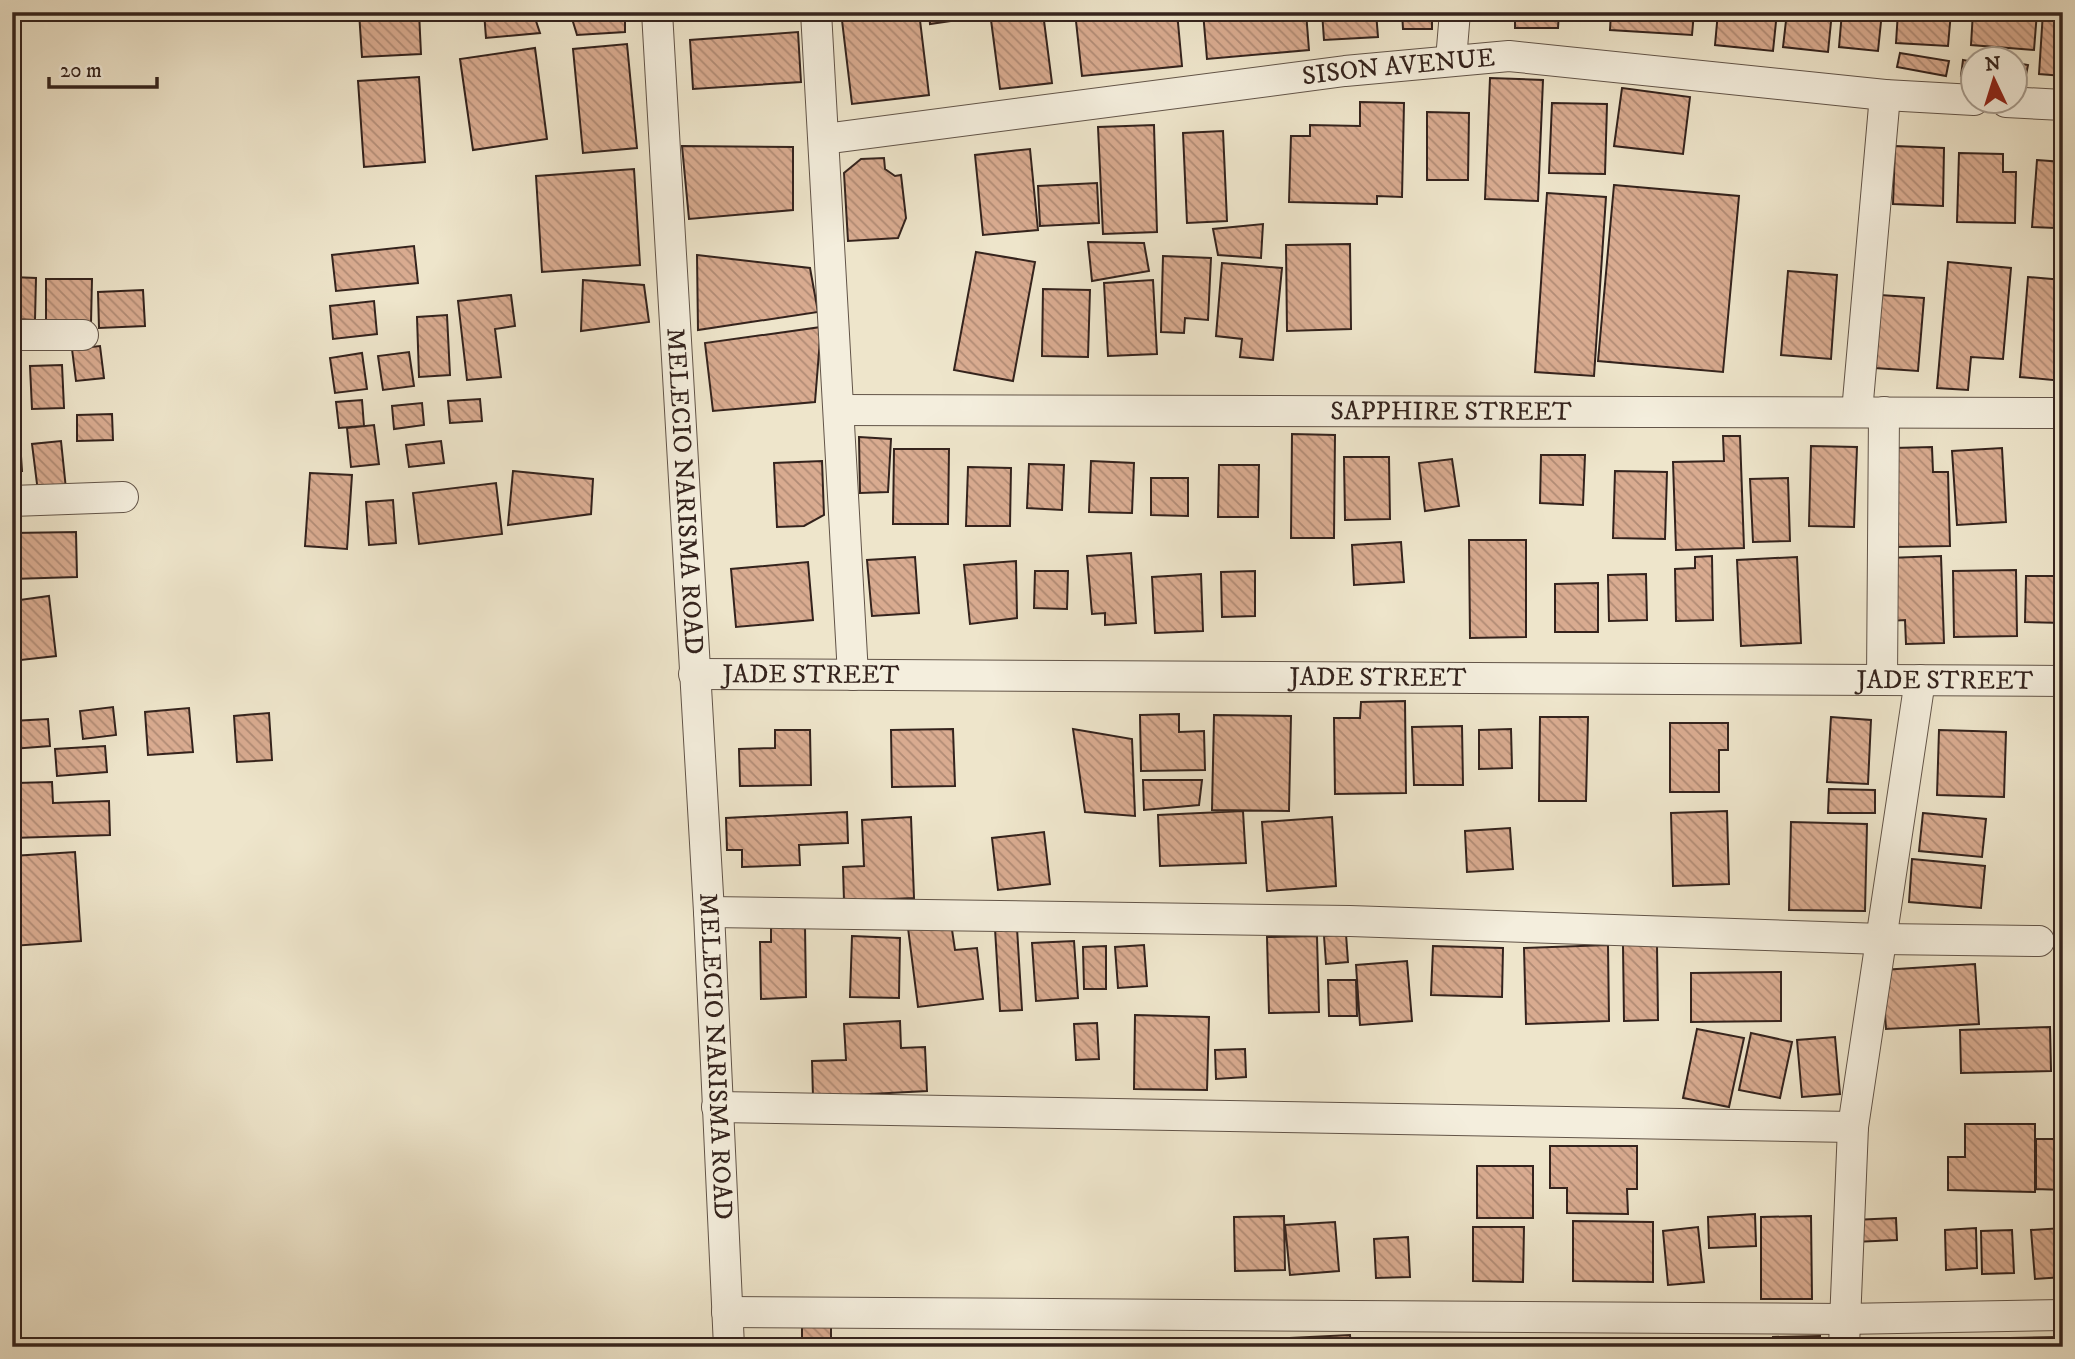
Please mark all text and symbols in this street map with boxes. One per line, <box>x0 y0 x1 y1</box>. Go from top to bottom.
street label: SISON AVENUE <box>1300 41 1496 93</box>
scale bar <box>49 46 158 90</box>
north arrow <box>1960 46 2030 116</box>
text: N <box>1984 52 2002 77</box>
text: 20 m <box>60 58 102 84</box>
street label: MELECIO NARISMA ROAD <box>659 327 711 656</box>
street label: SAPPHIRE STREET <box>1330 395 1572 428</box>
street label: JADE STREET <box>721 658 900 692</box>
street label: JADE STREET <box>1288 661 1467 694</box>
street label: JADE STREET <box>1855 663 2034 697</box>
street label: MELECIO NARISMA ROAD <box>691 892 740 1221</box>

